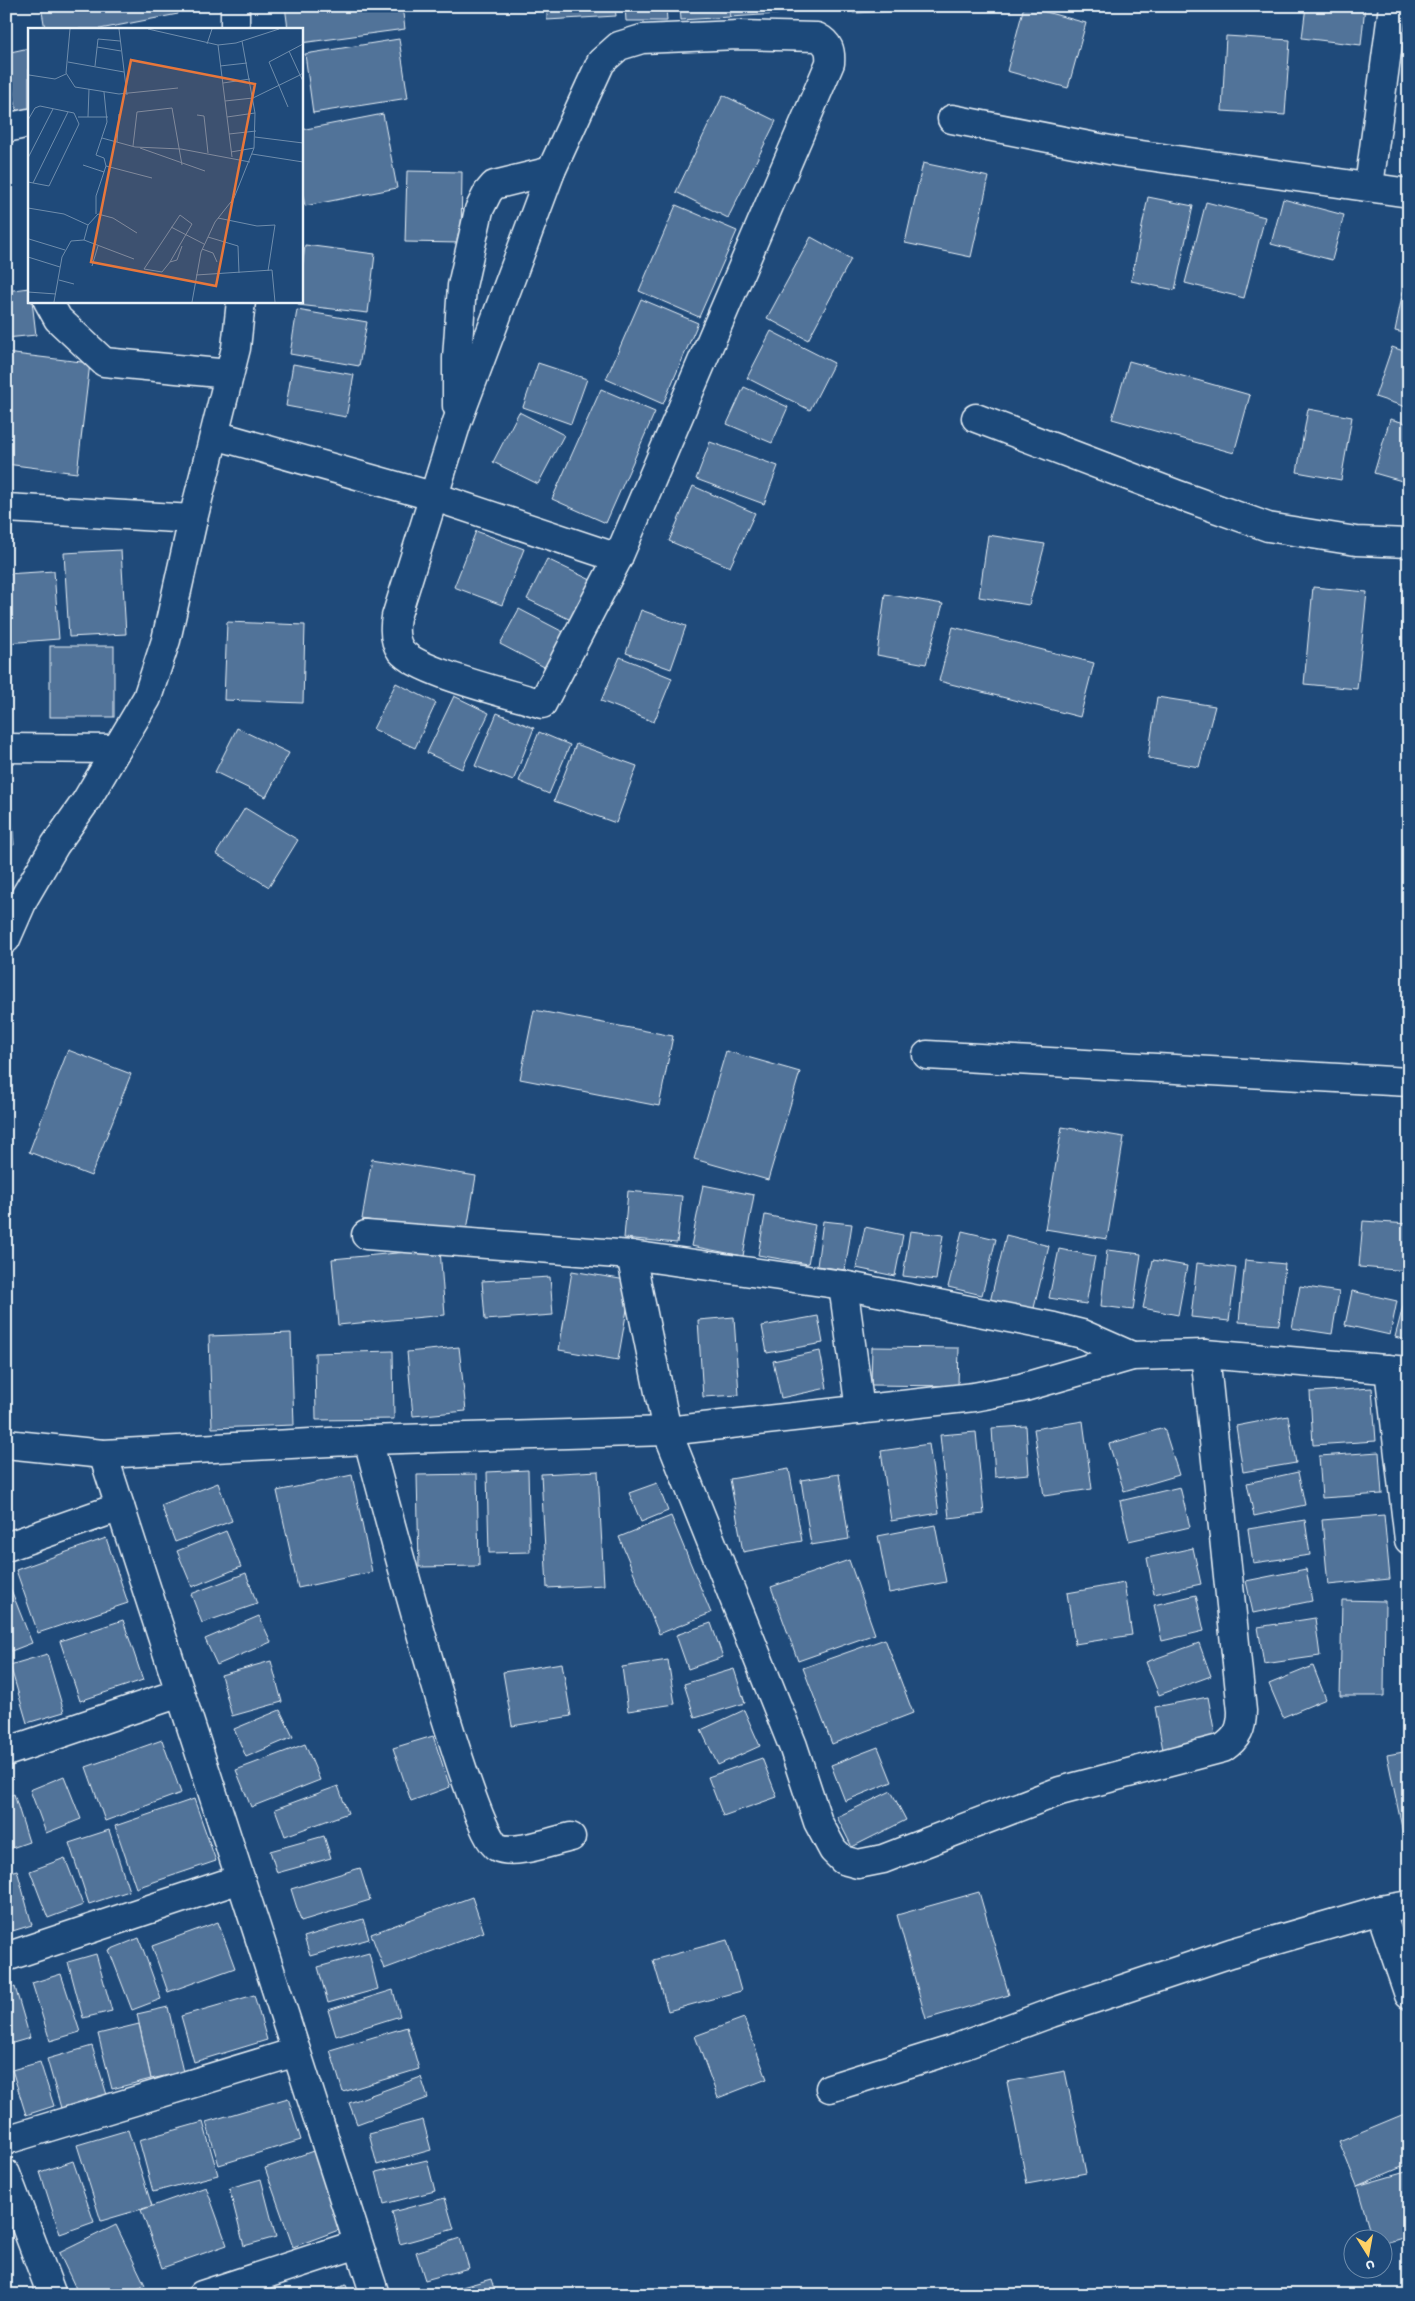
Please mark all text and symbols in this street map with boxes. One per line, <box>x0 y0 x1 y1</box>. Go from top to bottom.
inset map <box>28 28 302 302</box>
north arrow <box>1342 2228 1392 2278</box>
text: U <box>1364 2255 1376 2273</box>

